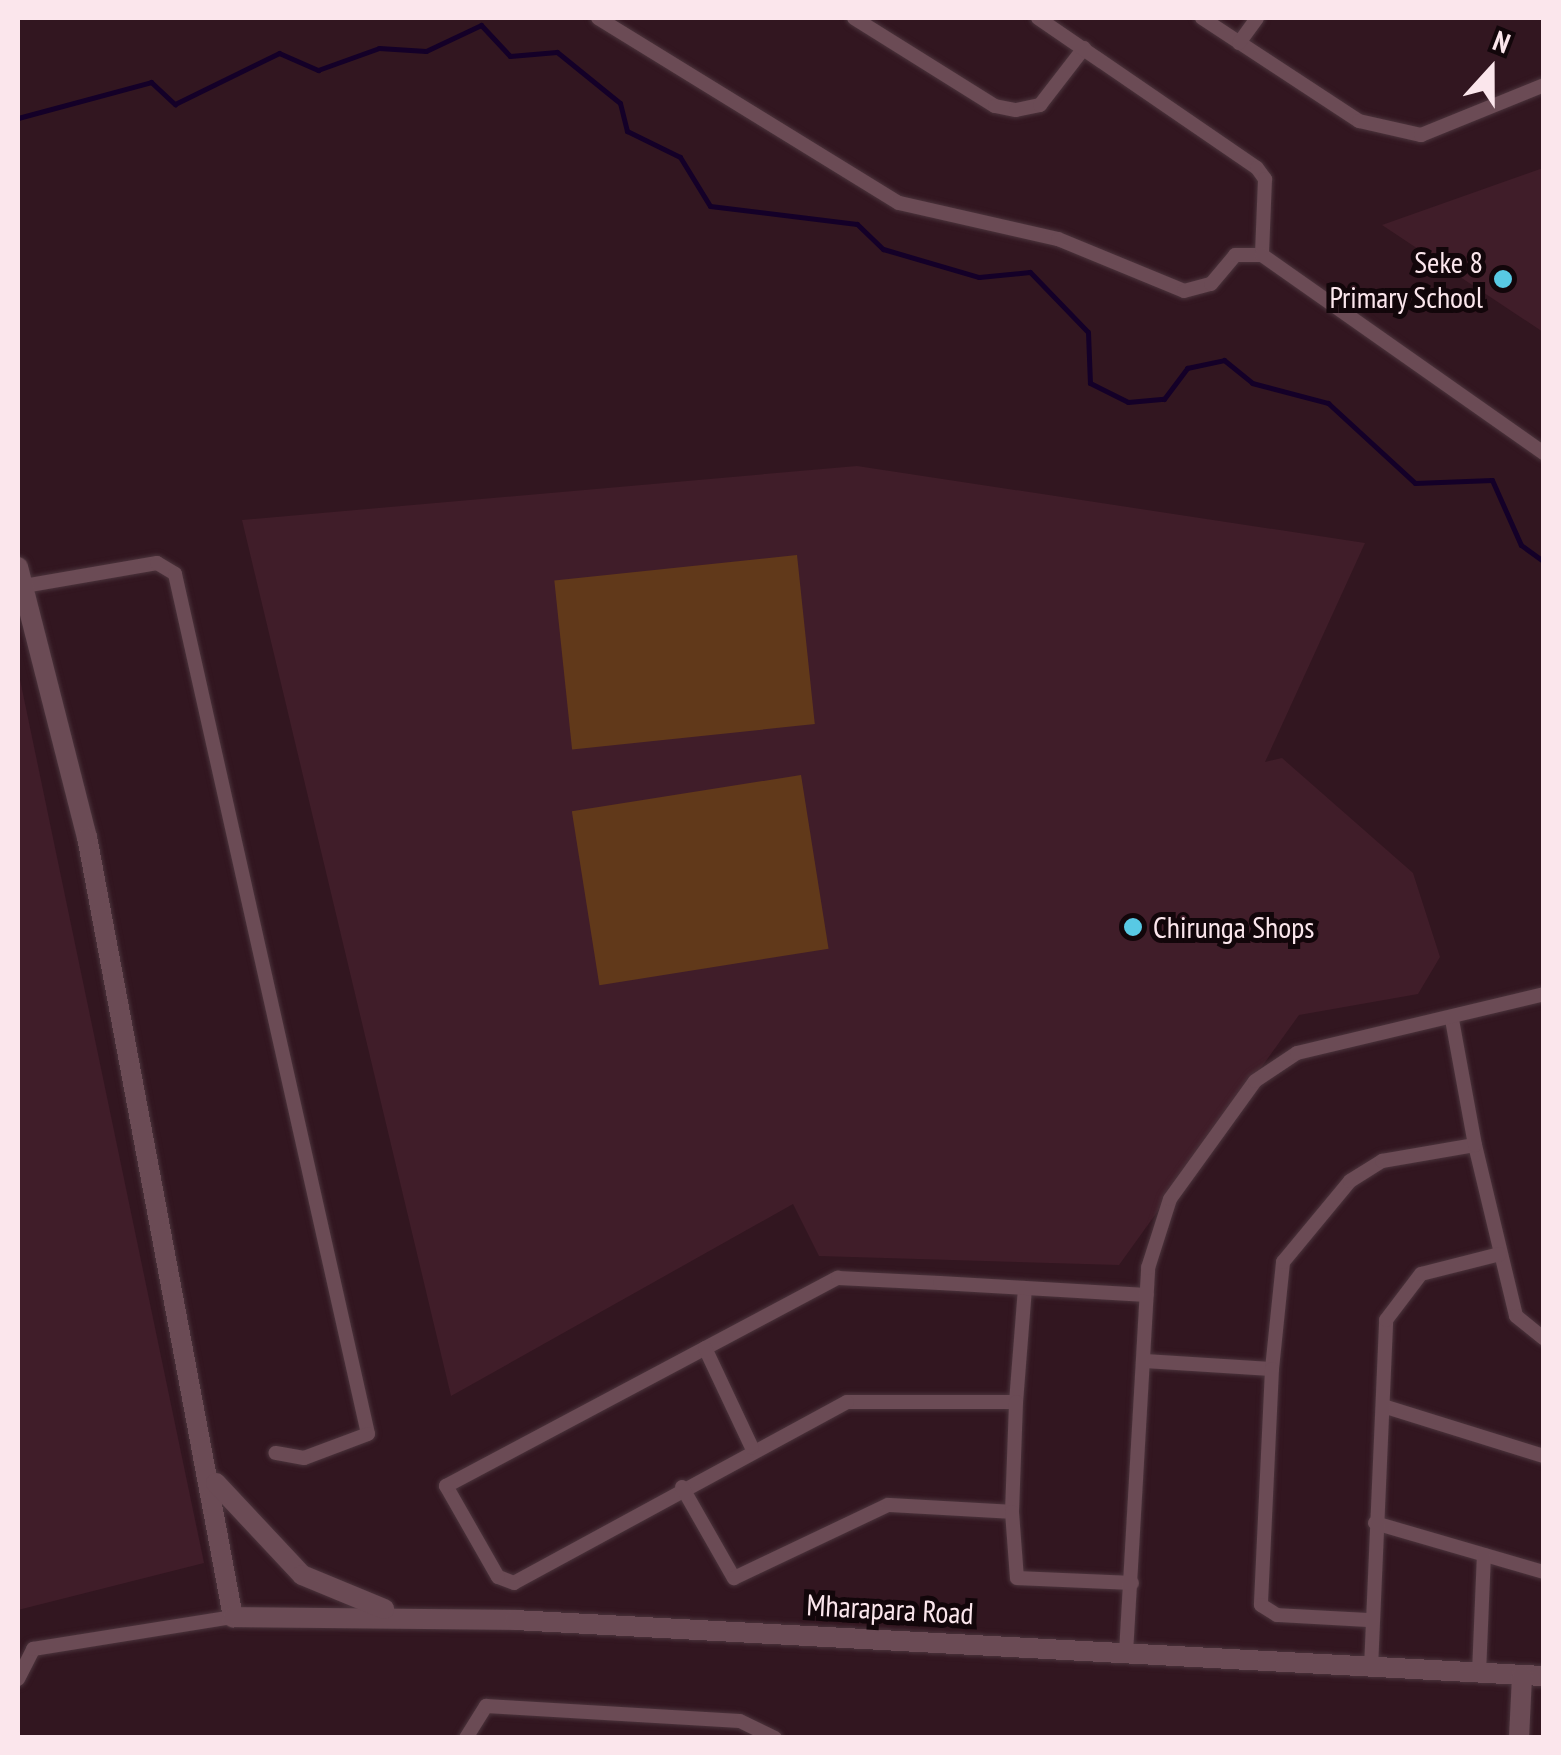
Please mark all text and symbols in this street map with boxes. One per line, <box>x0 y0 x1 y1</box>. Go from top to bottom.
north arrow <box>1441 20 1541 120</box>
text: N <box>1488 22 1516 62</box>
place label: Seke 8 Primary School <box>1329 244 1483 314</box>
marker: Seke 8 Primary School <box>1492 268 1514 290</box>
place label: Chirunga Shops <box>1153 909 1314 945</box>
marker: Chirunga Shops <box>1122 916 1144 938</box>
street label: Mharapara Road <box>806 1587 974 1631</box>

